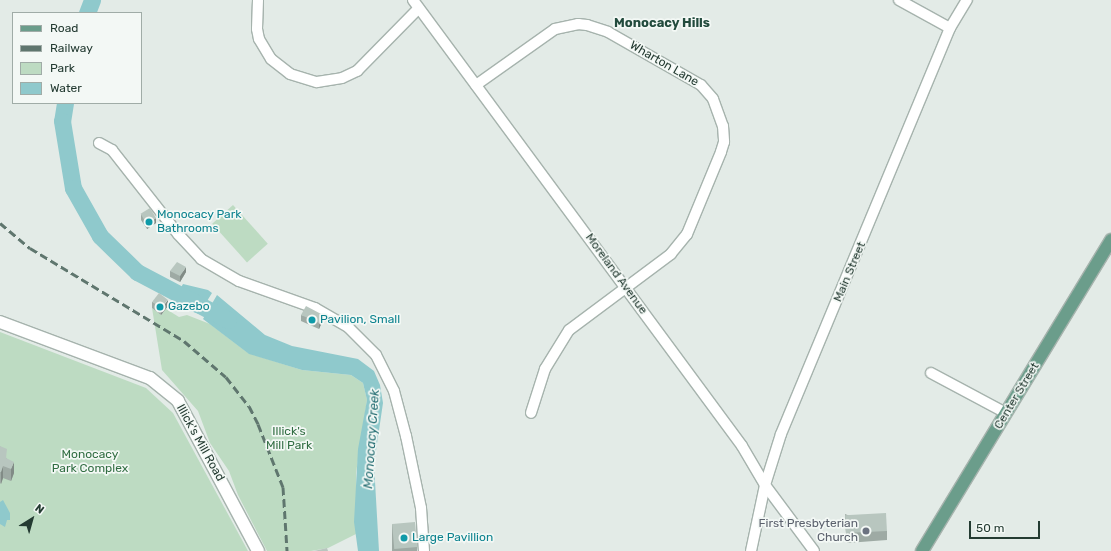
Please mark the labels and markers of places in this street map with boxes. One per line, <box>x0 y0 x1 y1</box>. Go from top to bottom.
place label: Monocacy Park Bathrooms <box>157 208 242 236</box>
marker: Monocacy Park Bathrooms <box>144 217 154 227</box>
place label: Gazebo <box>168 300 210 314</box>
marker: Gazebo <box>155 302 165 312</box>
place label: Pavilion, Small <box>320 313 400 327</box>
marker: Pavilion, Small <box>307 315 317 325</box>
place label: First Presbyterian Church <box>758 517 858 545</box>
marker: First Presbyterian Church <box>861 526 871 536</box>
place label: Large Pavillion <box>412 531 493 545</box>
marker: Large Pavillion <box>399 533 409 543</box>

